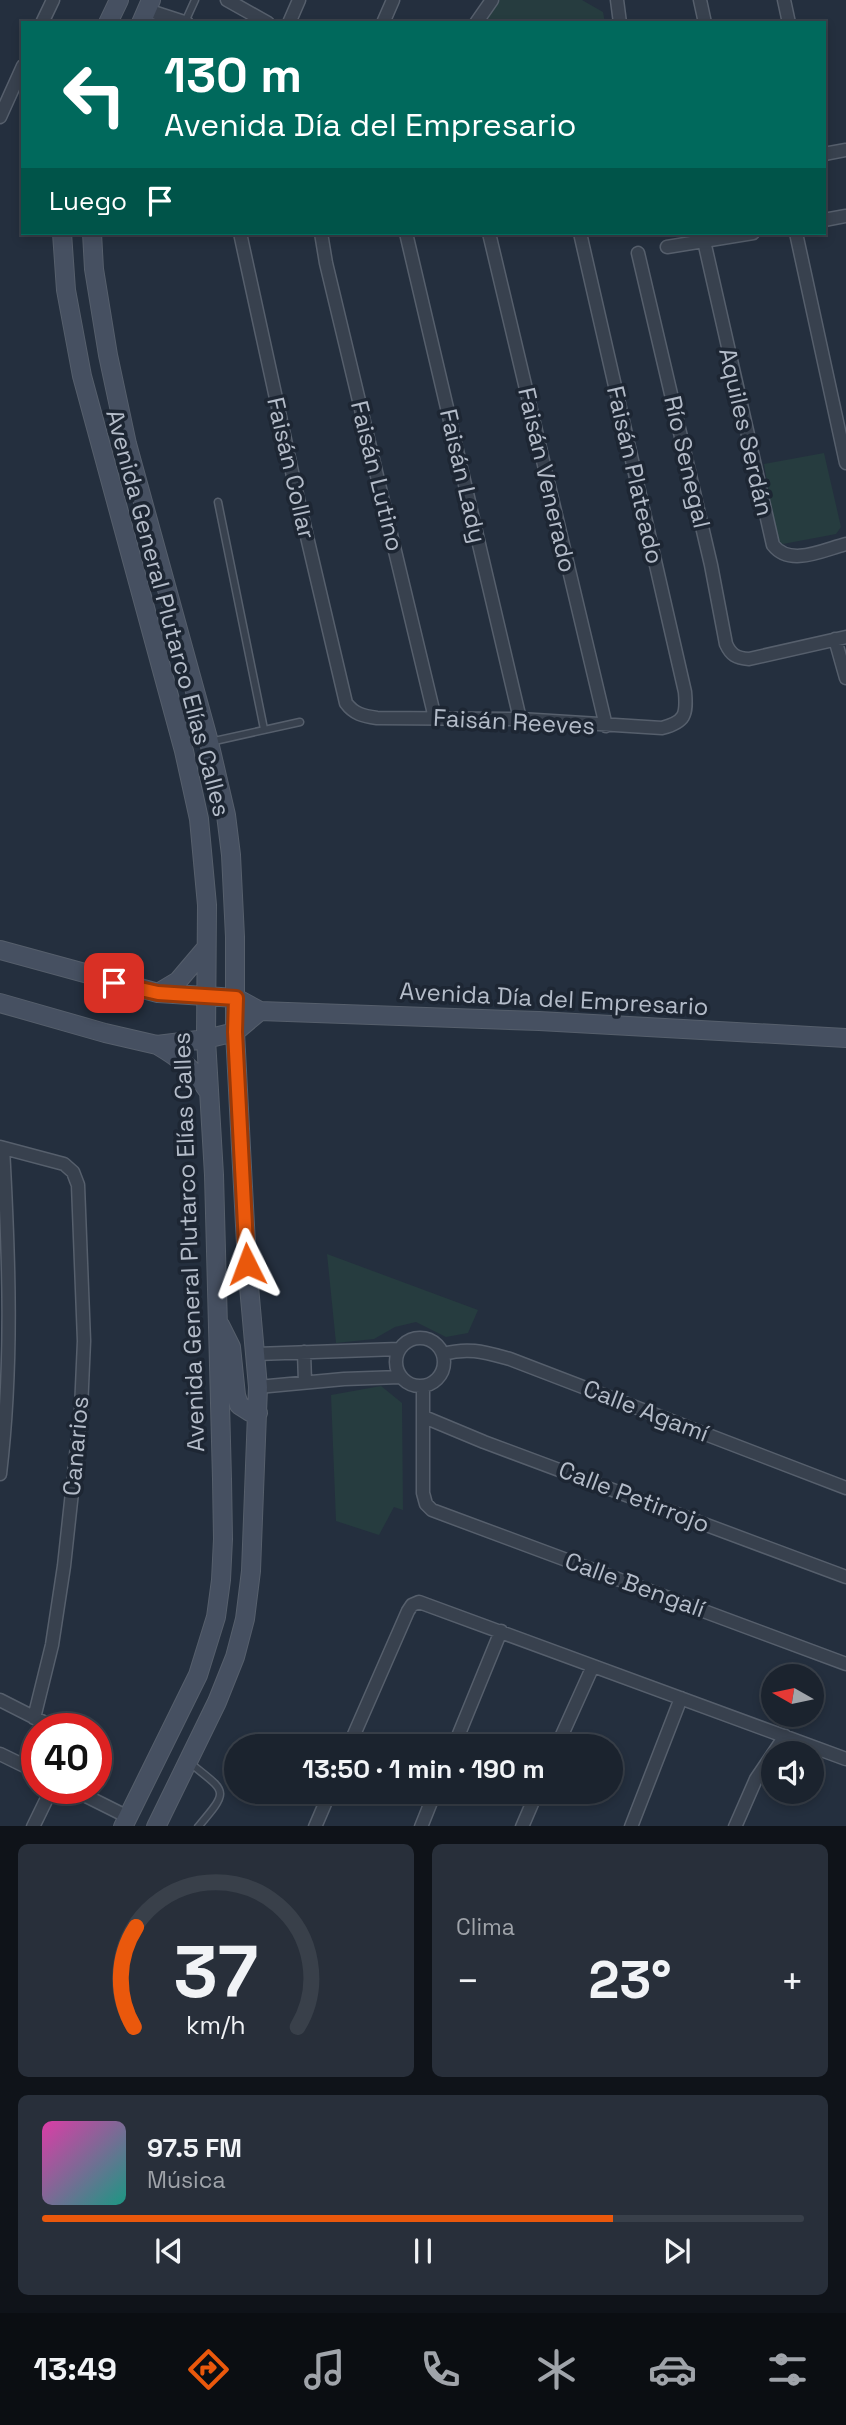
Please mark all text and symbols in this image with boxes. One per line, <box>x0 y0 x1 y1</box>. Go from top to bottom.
text: 130 m <box>164 44 302 106</box>
icon: left <box>49 49 140 140</box>
text: Avenida Día del Empresario <box>164 105 577 145</box>
icon: arrive <box>141 182 179 220</box>
text: Luego <box>49 184 127 218</box>
street label: Aquiles Serdán <box>712 345 781 519</box>
street label: Faisán Plateado <box>600 383 671 567</box>
street label: Faisán Venerado <box>511 384 584 575</box>
street label: Río Senegal <box>657 393 718 531</box>
street label: Faisán Collar <box>260 394 323 542</box>
street label: Faisán Lutino <box>344 397 411 554</box>
street label: Avenida General Plutarco Elías Calles <box>99 406 238 820</box>
street label: Faisán Lady <box>433 406 494 546</box>
street label: Faisán Reeves <box>432 702 596 741</box>
pin <box>84 953 144 1013</box>
icon: arrive <box>95 964 133 1002</box>
street label: Avenida Día del Empresario <box>399 975 709 1022</box>
street label: Avenida General Plutarco Elías Calles <box>166 1032 211 1453</box>
position arrow <box>210 1227 284 1301</box>
street label: Calle Agamí <box>579 1372 713 1449</box>
street label: Canarios <box>56 1395 95 1497</box>
street label: Calle Petirrojo <box>554 1454 714 1540</box>
street label: Calle Bengalí <box>561 1545 710 1624</box>
north arrow <box>761 1664 824 1727</box>
map controls <box>761 1664 824 1804</box>
speed limit sign: 40 <box>21 1713 112 1804</box>
button: sound <box>761 1741 824 1804</box>
text: 13:50 · 1 min · 190 m <box>302 1752 545 1786</box>
text: Clima <box>456 1912 515 1942</box>
text: 37 <box>174 1925 258 2018</box>
text: 23° <box>589 1947 672 2013</box>
text: − <box>456 1957 480 2005</box>
text: + <box>780 1957 804 2005</box>
text: km/h <box>186 2008 246 2040</box>
text: 97.5 FM <box>147 2131 242 2165</box>
text: Música <box>147 2165 226 2195</box>
icon: previous <box>150 2232 188 2270</box>
icon: pause <box>404 2232 442 2270</box>
icon: next <box>658 2232 696 2270</box>
icon: directions <box>184 2345 233 2394</box>
icon: music <box>300 2345 349 2394</box>
icon: phone <box>416 2345 465 2394</box>
icon: climate <box>532 2345 581 2394</box>
icon: car <box>648 2345 697 2394</box>
icon: filters <box>763 2345 812 2394</box>
text: 13:49 <box>33 2349 117 2389</box>

